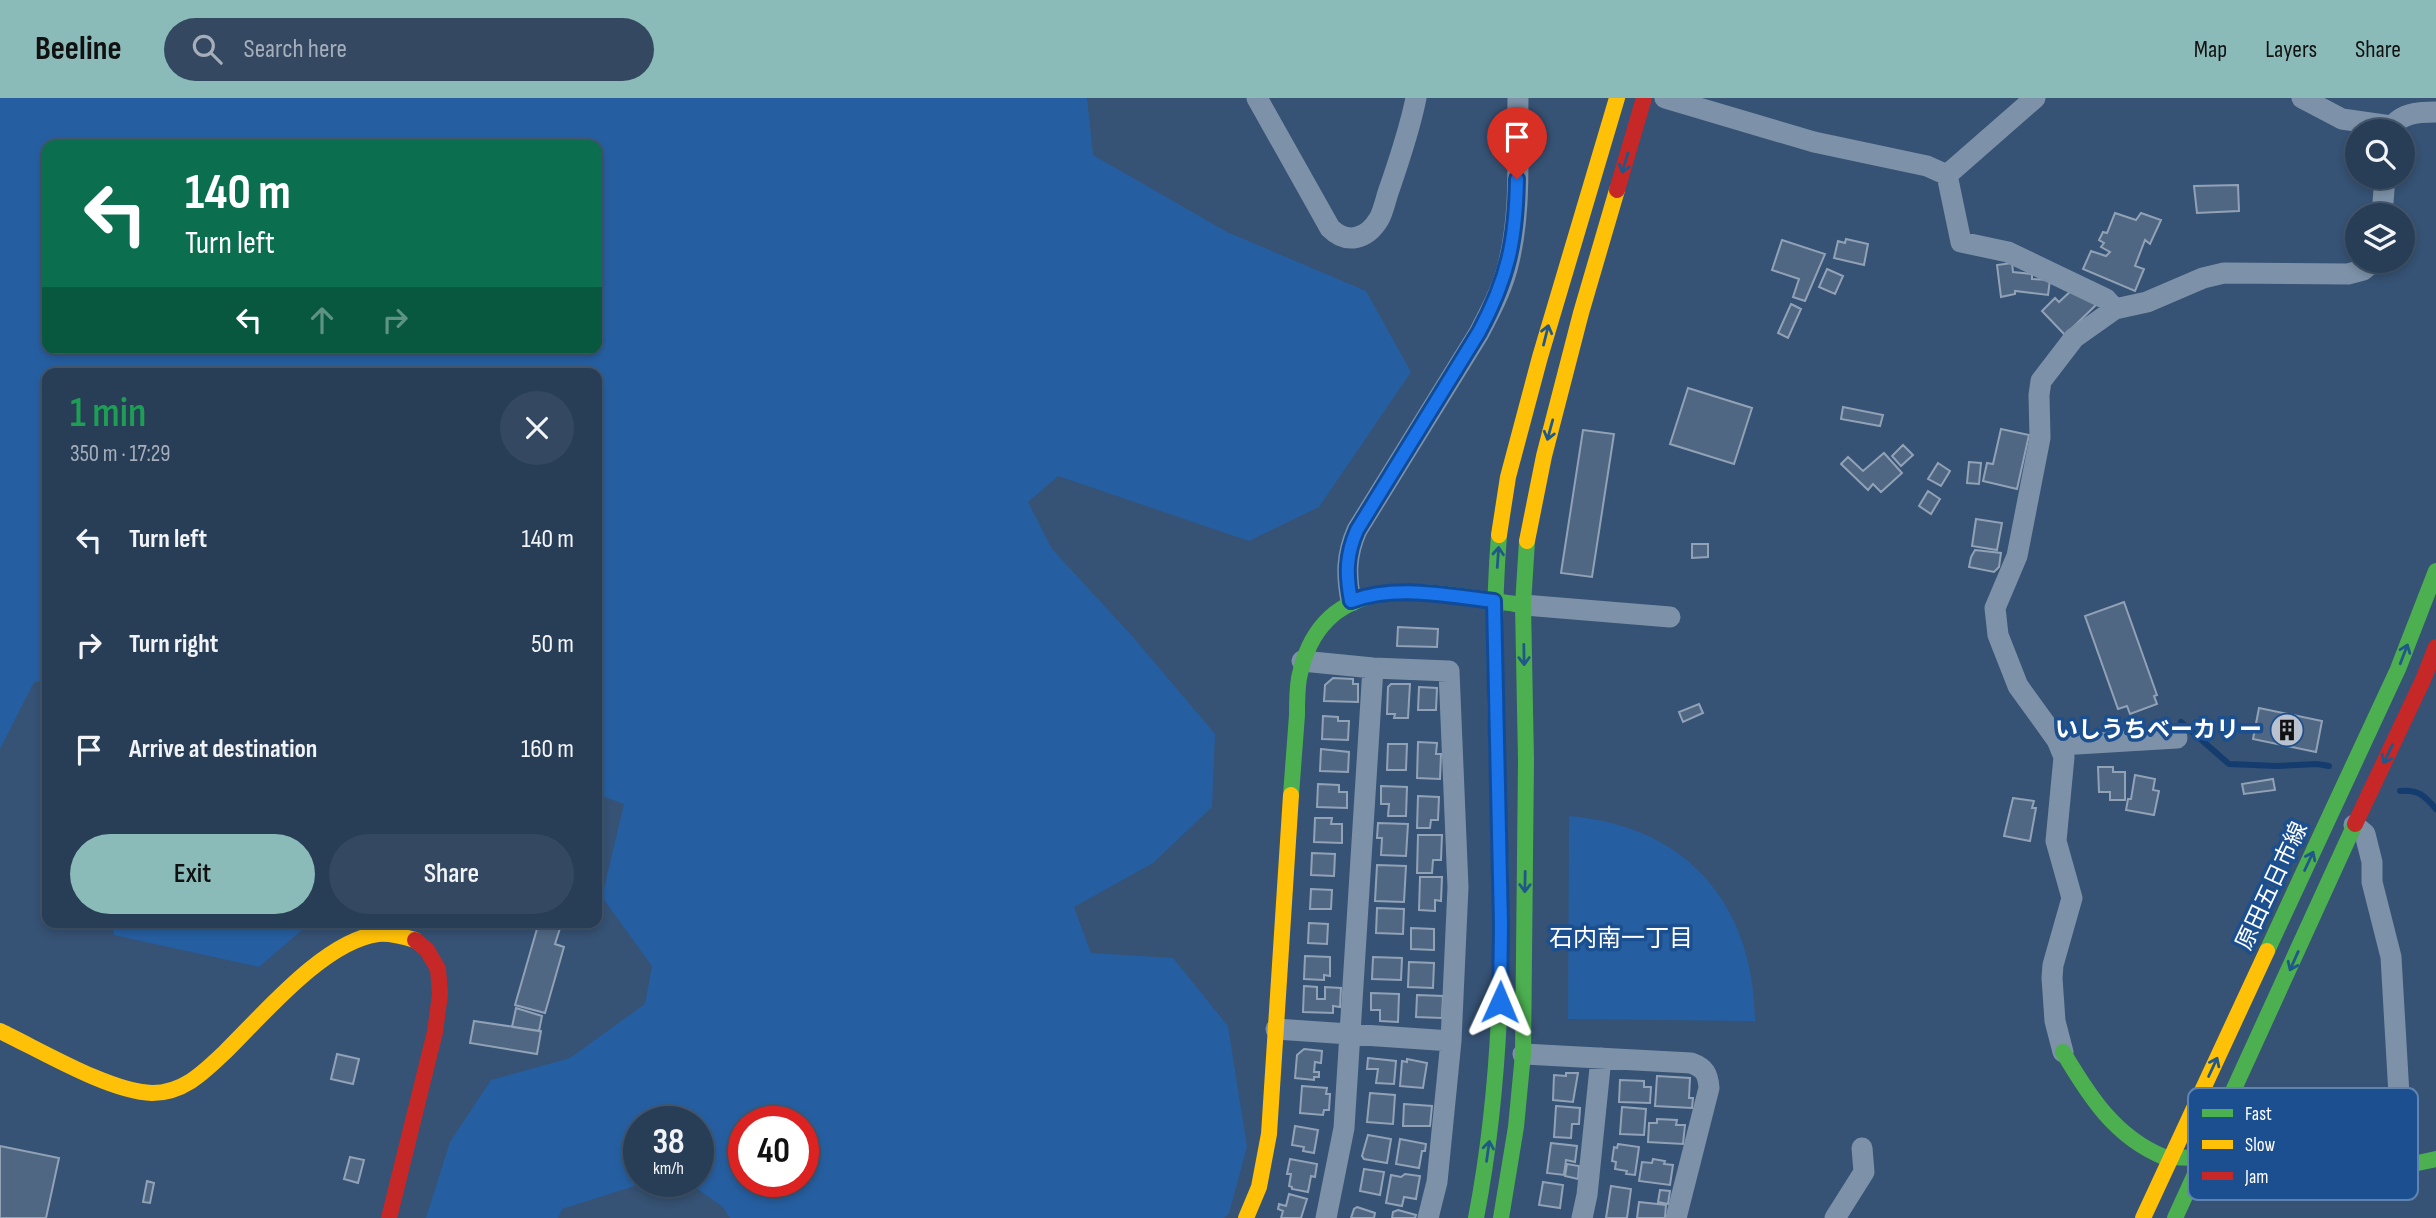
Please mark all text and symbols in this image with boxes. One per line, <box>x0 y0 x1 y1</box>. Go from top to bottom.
search box <box>164 18 654 81</box>
text: Beeline <box>35 29 122 69</box>
icon: search <box>188 30 226 68</box>
text: Search here <box>244 34 347 65</box>
text: Map <box>2194 35 2227 64</box>
text: Layers <box>2265 35 2317 64</box>
text: Share <box>2355 35 2401 64</box>
pin <box>1487 107 1547 179</box>
icon: arrive <box>1498 118 1536 156</box>
map controls <box>2345 119 2415 273</box>
button: search <box>2345 119 2415 189</box>
one-way arrow <box>1617 152 1630 174</box>
text: 140 m <box>185 164 291 223</box>
icon: left <box>70 168 161 259</box>
button: layers <box>2345 203 2415 273</box>
text: Turn left <box>185 224 275 263</box>
icon: left <box>230 301 268 339</box>
icon: ahead <box>303 301 341 339</box>
icon: right <box>376 301 414 339</box>
one-way arrow <box>1540 324 1553 347</box>
text: 1 min <box>70 388 146 439</box>
button: close <box>500 391 574 465</box>
one-way arrow <box>1543 418 1556 441</box>
text: 350 m · 17:29 <box>70 440 171 468</box>
icon: left <box>70 521 108 559</box>
text: Turn left <box>129 524 207 555</box>
text: 140 m <box>522 524 574 555</box>
one-way arrow <box>1491 545 1504 568</box>
icon: right <box>70 626 108 664</box>
text: Turn right <box>129 629 218 660</box>
text: 50 m <box>531 629 574 660</box>
one-way arrow <box>1517 643 1531 666</box>
one-way arrow <box>2398 644 2411 665</box>
building icon: いしうちベーカリー <box>2268 711 2306 749</box>
place label: いしうちベーカリー <box>2055 716 2262 744</box>
icon: arrive <box>70 731 108 769</box>
text: Arrive at destination <box>129 734 317 765</box>
text: 160 m <box>521 734 574 765</box>
one-way arrow <box>2380 743 2393 764</box>
street label: 原田五日市線 <box>2230 818 2314 954</box>
button: Exit <box>70 834 315 914</box>
button: Share <box>329 834 574 914</box>
one-way arrow <box>2303 850 2316 871</box>
one-way arrow <box>1518 870 1532 893</box>
district label: 石内南一丁目 <box>1549 924 1693 953</box>
one-way arrow <box>2287 950 2300 971</box>
position arrow <box>1463 965 1537 1039</box>
one-way arrow <box>2207 1057 2220 1078</box>
legend <box>2188 1088 2418 1200</box>
text: Fast <box>2245 1103 2272 1126</box>
speed limit sign: 40 <box>728 1106 819 1197</box>
text: 38 <box>652 1121 685 1164</box>
text: Slow <box>2245 1134 2275 1157</box>
one-way arrow <box>1482 1140 1495 1163</box>
text: km/h <box>653 1158 684 1179</box>
text: Jam <box>2244 1166 2268 1189</box>

